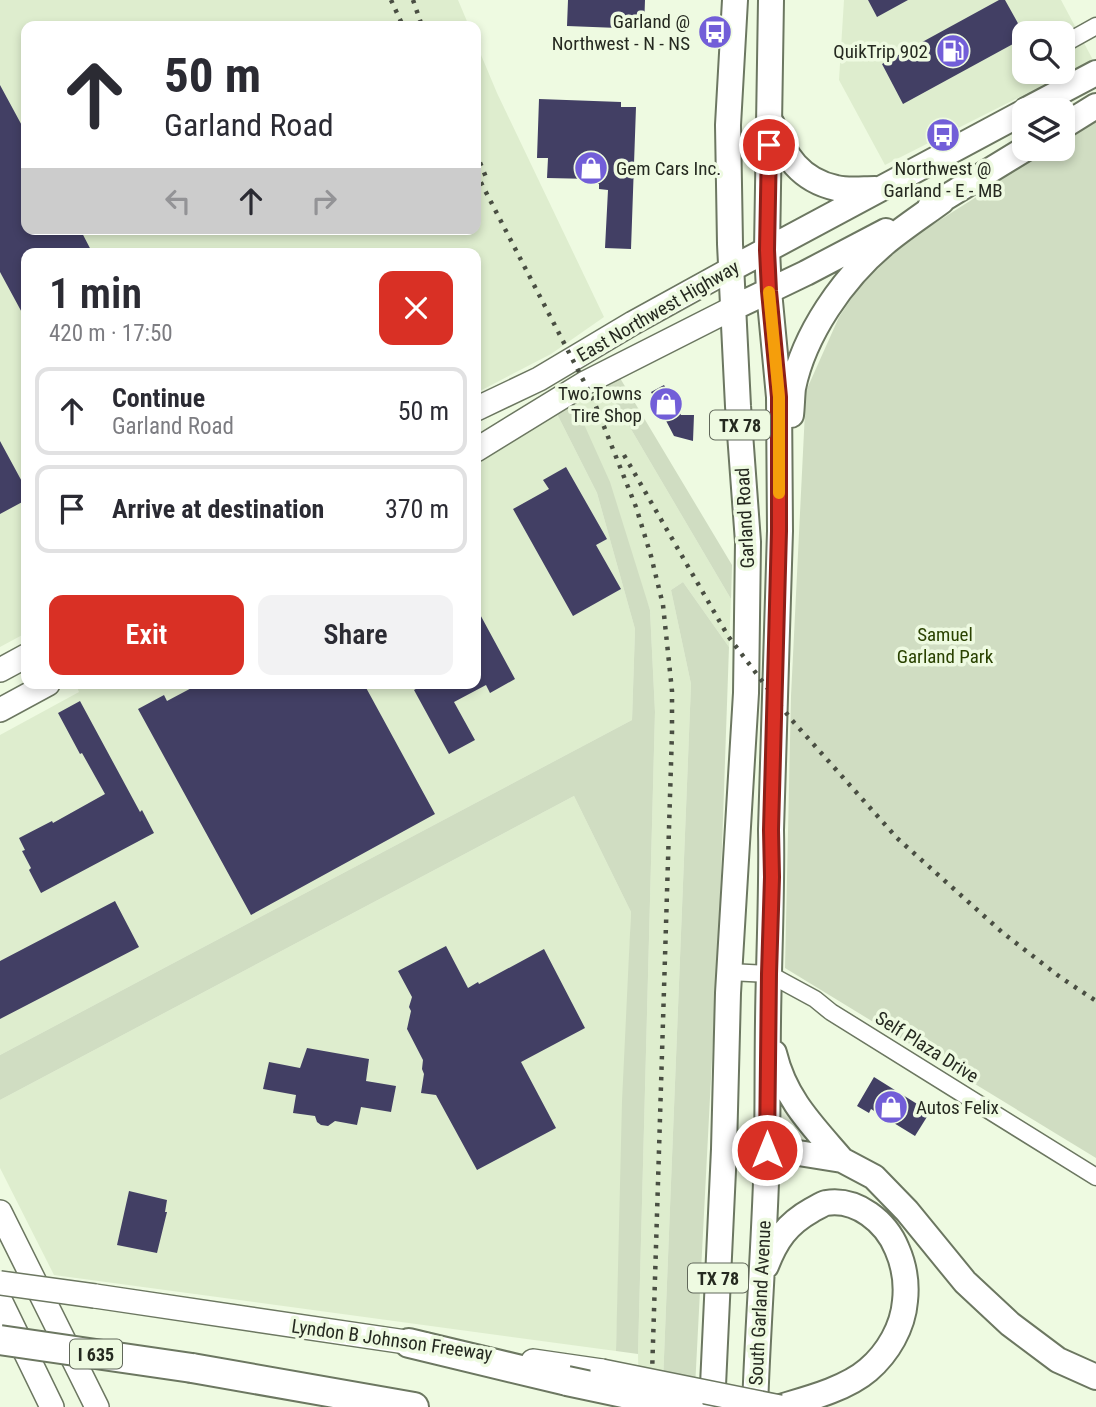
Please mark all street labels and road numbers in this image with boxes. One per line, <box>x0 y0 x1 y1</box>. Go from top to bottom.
street label: East Northwest Highway <box>573 255 743 367</box>
road number: TX 78 <box>710 410 770 440</box>
street label: Garland Road <box>731 467 759 569</box>
street label: Self Plaza Drive <box>871 1006 983 1088</box>
street label: South Garland Avenue <box>744 1220 776 1386</box>
road number: TX 78 <box>688 1264 748 1293</box>
street label: Lyndon B Johnson Freeway <box>290 1315 494 1365</box>
road number: I 635 <box>70 1339 122 1368</box>

